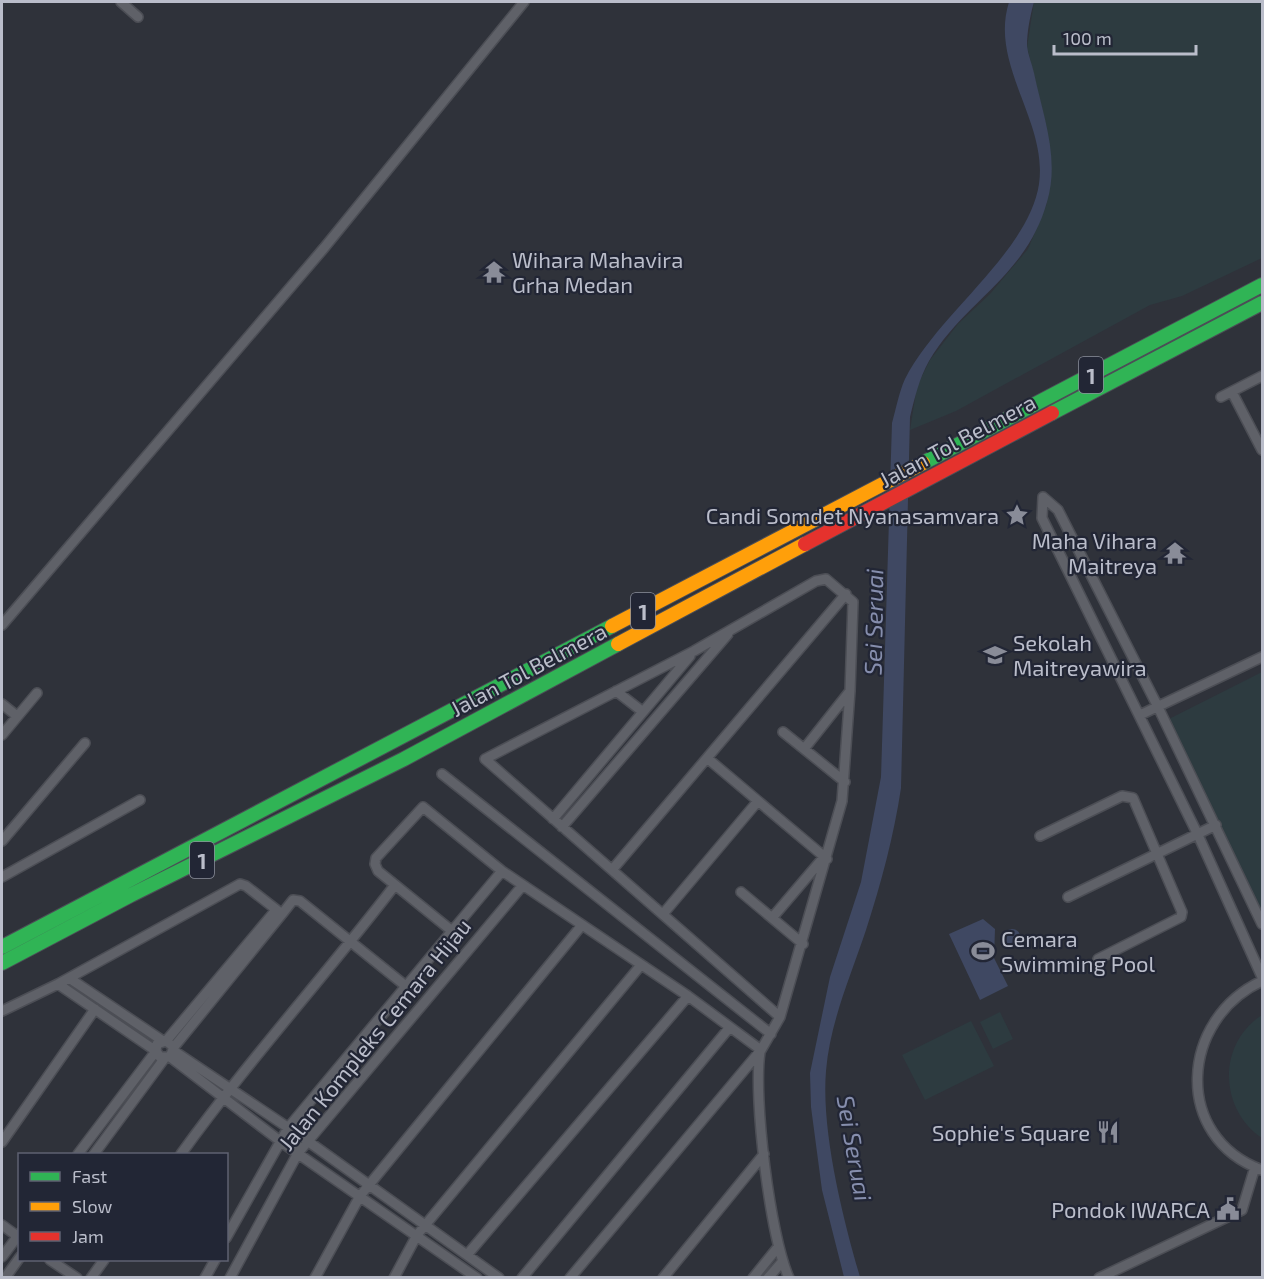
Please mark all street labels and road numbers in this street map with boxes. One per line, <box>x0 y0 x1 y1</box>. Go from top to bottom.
road number: 1 <box>1079 357 1103 393</box>
street label: Jalan Tol Belmera <box>875 388 1039 492</box>
road number: 1 <box>631 593 655 629</box>
street label: Jalan Tol Belmera <box>446 617 610 721</box>
road number: 1 <box>190 842 214 878</box>
street label: Jalan Kompleks Cemara Hijau <box>272 913 476 1156</box>

